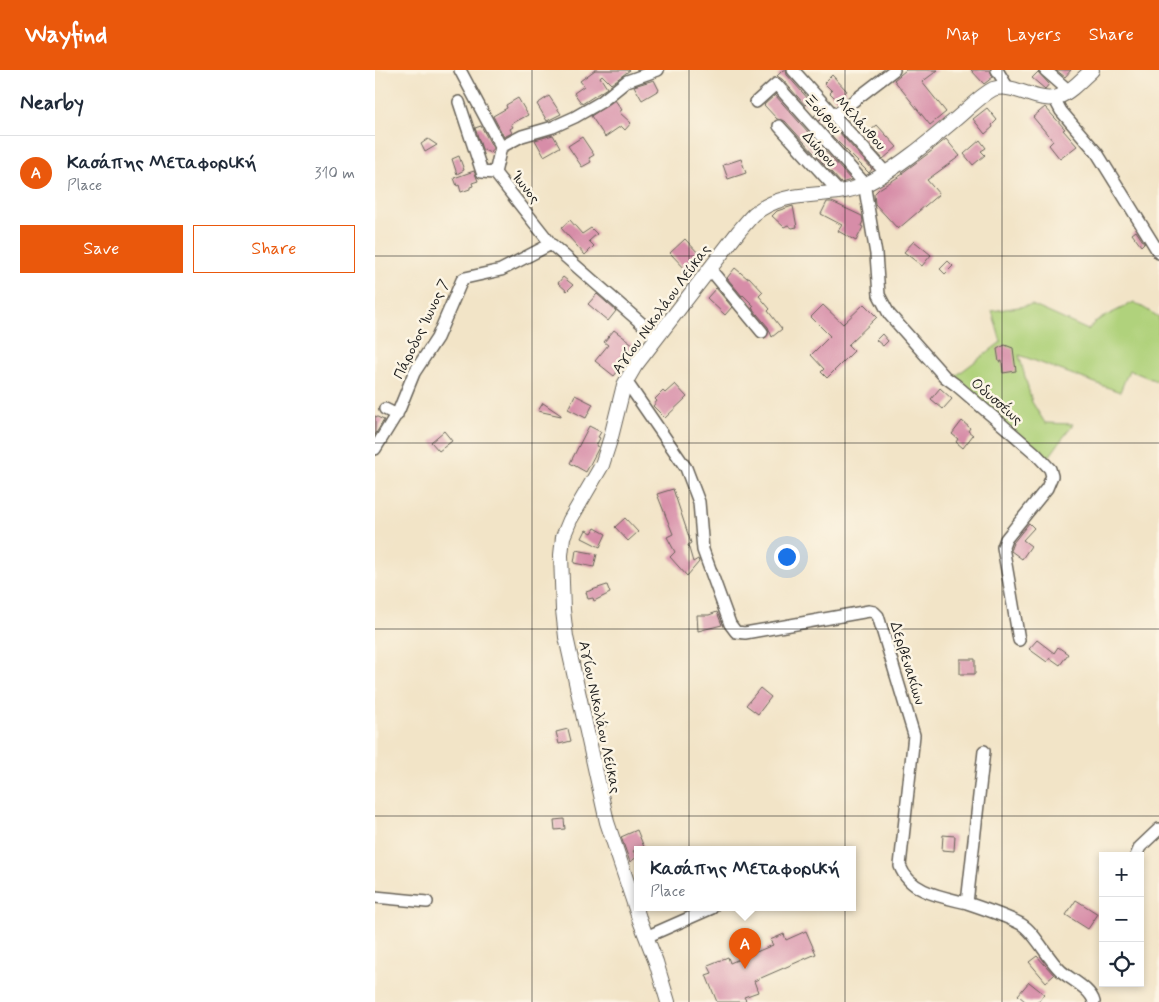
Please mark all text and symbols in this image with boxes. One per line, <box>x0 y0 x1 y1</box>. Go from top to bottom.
text: Wayfind <box>25 20 107 51</box>
text: Map <box>946 23 979 47</box>
text: Layers <box>1007 23 1061 47</box>
text: Share <box>1089 23 1134 47</box>
text: Nearby <box>20 89 84 117</box>
street label: Ξούθου <box>799 90 846 139</box>
street label: Μελάνθου <box>830 92 890 155</box>
street label: Δώρου <box>798 127 841 172</box>
text: Κασάπης Μεταφορική <box>67 150 257 175</box>
text: A <box>31 163 41 184</box>
text: 310 m <box>314 163 355 184</box>
street label: Ίωνος <box>506 167 544 208</box>
text: Place <box>67 175 102 196</box>
button: Save <box>20 225 183 273</box>
button: Share <box>193 225 355 273</box>
street label: Αγίου Νικολάου Λεύκας <box>608 240 716 378</box>
street label: Πάροδος Ίωνος 7 <box>389 276 455 383</box>
street label: Οδυσσέως <box>966 374 1027 430</box>
your location <box>774 544 800 570</box>
street label: Δερβενακίων <box>885 619 929 708</box>
street label: Αγίου Νικολάου Λεύκας <box>573 639 625 796</box>
popup <box>634 846 856 911</box>
map controls <box>1099 852 1144 987</box>
button: + <box>1099 852 1144 897</box>
text: Κασάπης Μεταφορική <box>650 856 840 881</box>
text: Place <box>650 881 685 902</box>
button: − <box>1099 897 1144 942</box>
pin: A <box>729 928 761 969</box>
button: locate <box>1099 942 1144 987</box>

